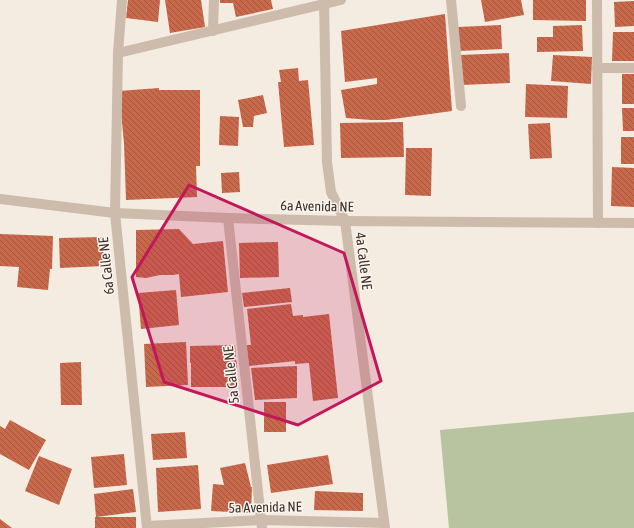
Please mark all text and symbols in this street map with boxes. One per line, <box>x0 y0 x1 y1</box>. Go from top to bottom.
street label: 6a Avenida NE <box>280 197 354 215</box>
street label: 4a Calle NE <box>353 231 375 291</box>
street label: 6a Calle NE <box>95 236 117 295</box>
street label: 5a Calle NE <box>220 345 242 404</box>
street label: 5a Avenida NE <box>228 498 302 516</box>

